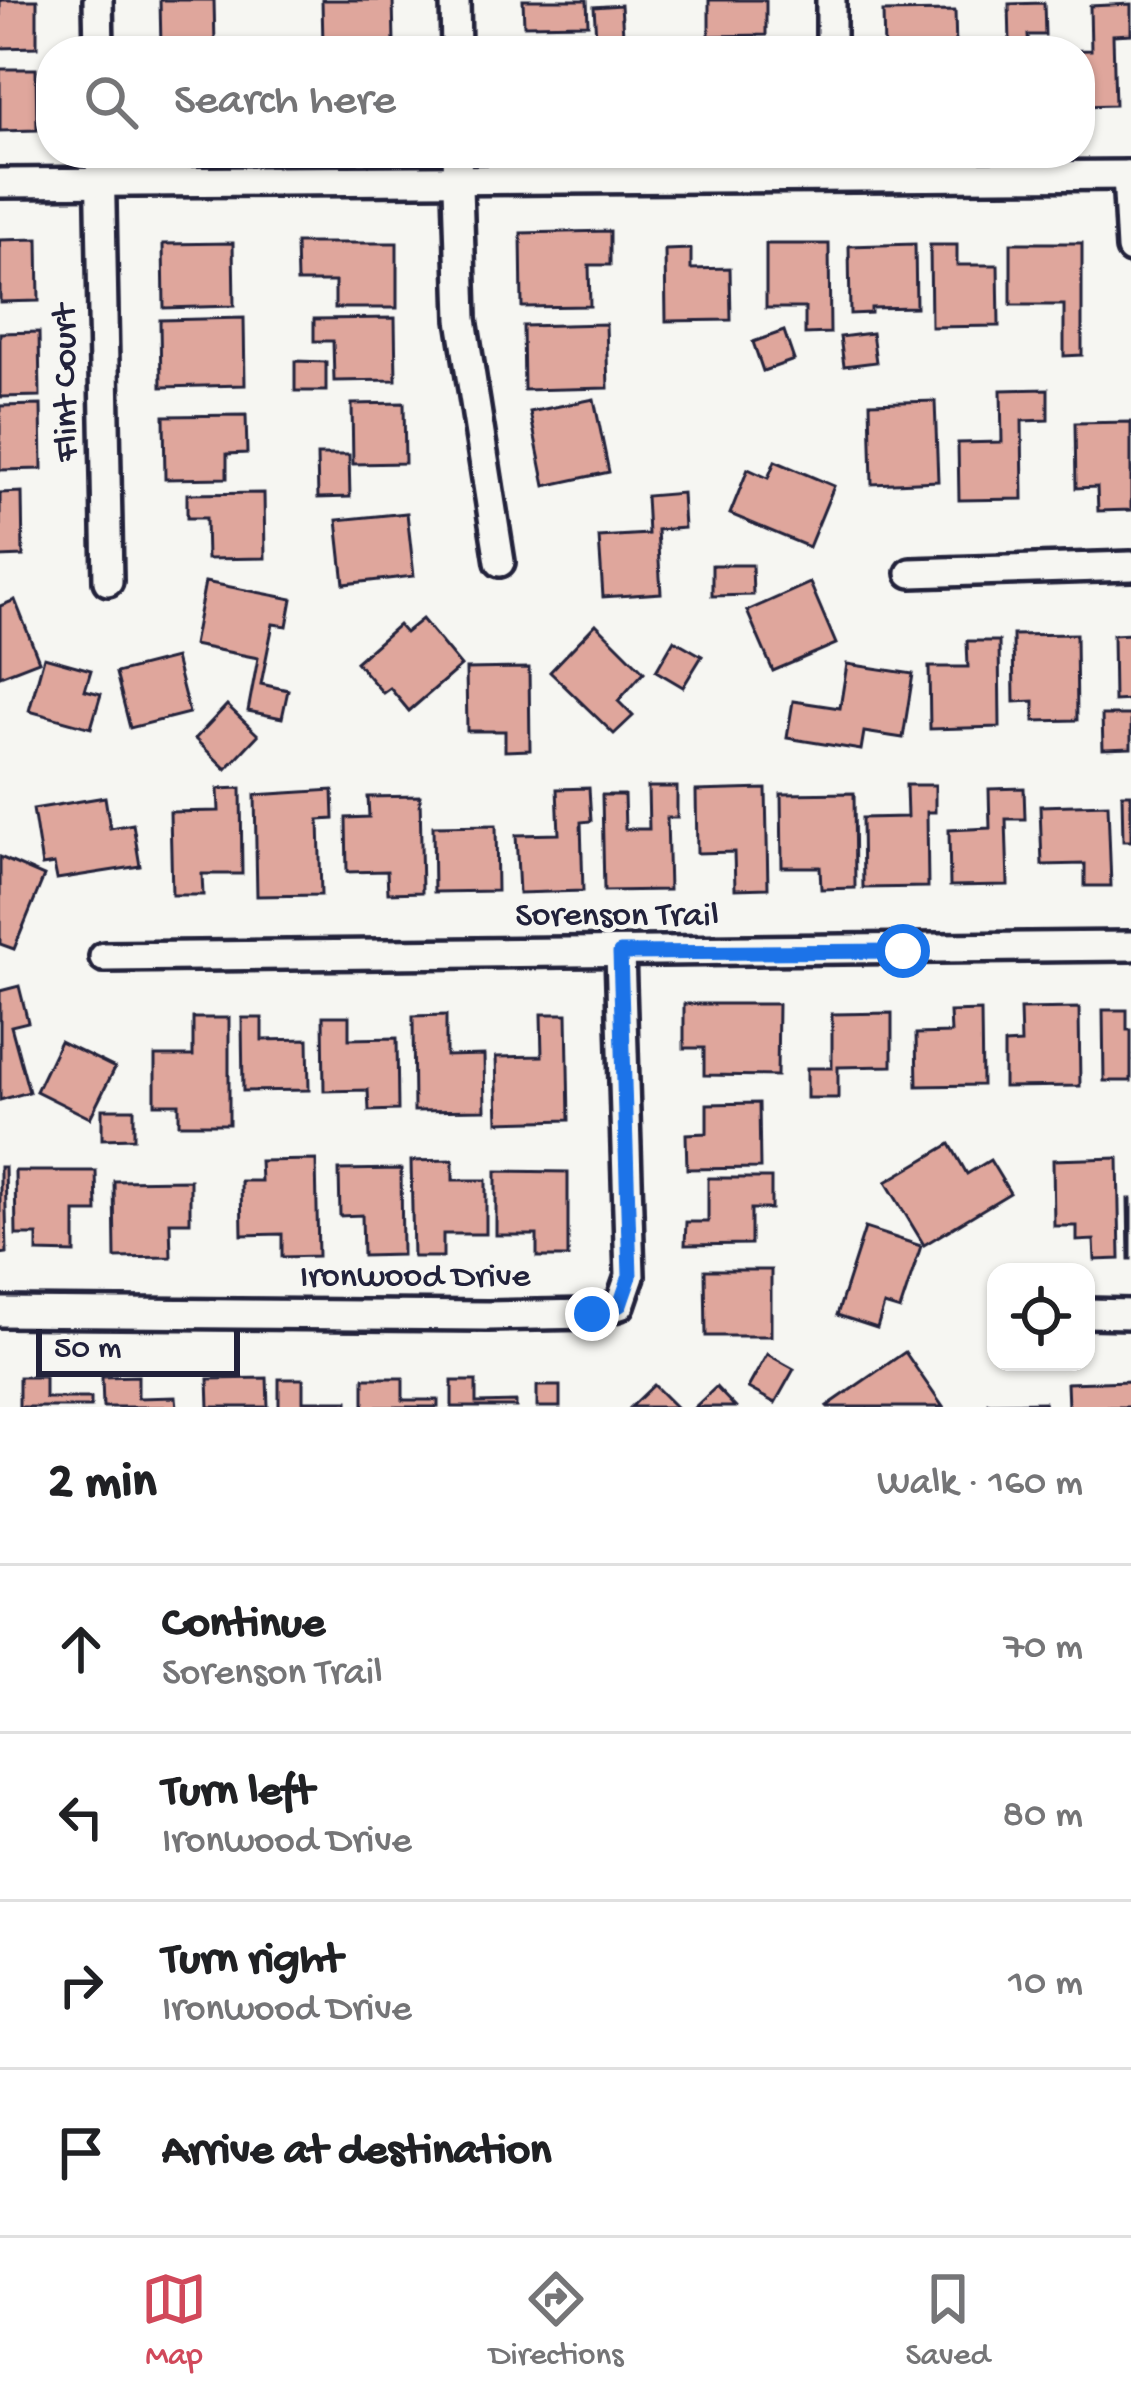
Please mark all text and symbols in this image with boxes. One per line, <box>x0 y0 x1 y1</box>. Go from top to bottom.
search box <box>36 36 1095 168</box>
icon: search <box>78 69 144 135</box>
text: Search here <box>174 76 396 129</box>
street label: Flint Court <box>45 301 91 463</box>
street label: Sorenson Trail <box>515 896 719 939</box>
route start <box>876 924 930 978</box>
street label: Ironwood Drive <box>300 1257 531 1300</box>
map controls <box>987 1263 1095 1371</box>
button: locate <box>987 1263 1095 1371</box>
route end <box>565 1287 619 1341</box>
scale bar <box>36 1323 240 1376</box>
text: 50 m <box>54 1331 121 1369</box>
text: 2 min <box>48 1455 157 1515</box>
text: Walk · 160 m <box>877 1462 1083 1508</box>
text: Continue <box>162 1599 325 1652</box>
icon: ahead <box>48 1616 114 1682</box>
text: 70 m <box>1004 1626 1083 1672</box>
text: Sorenson Trail <box>162 1652 383 1698</box>
text: Turn left <box>162 1767 314 1820</box>
icon: left <box>48 1784 114 1850</box>
text: 80 m <box>1003 1794 1083 1840</box>
text: Ironwood Drive <box>162 1820 412 1866</box>
text: Turn right <box>162 1935 342 1988</box>
icon: right <box>48 1952 114 2018</box>
text: 10 m <box>1008 1962 1083 2008</box>
text: Ironwood Drive <box>162 1988 412 2034</box>
icon: arrive <box>48 2120 114 2186</box>
text: Arrive at destination <box>162 2126 551 2179</box>
tab: Map <box>141 2266 207 2376</box>
tab: Directions <box>489 2266 623 2376</box>
tab: Saved <box>905 2266 990 2376</box>

